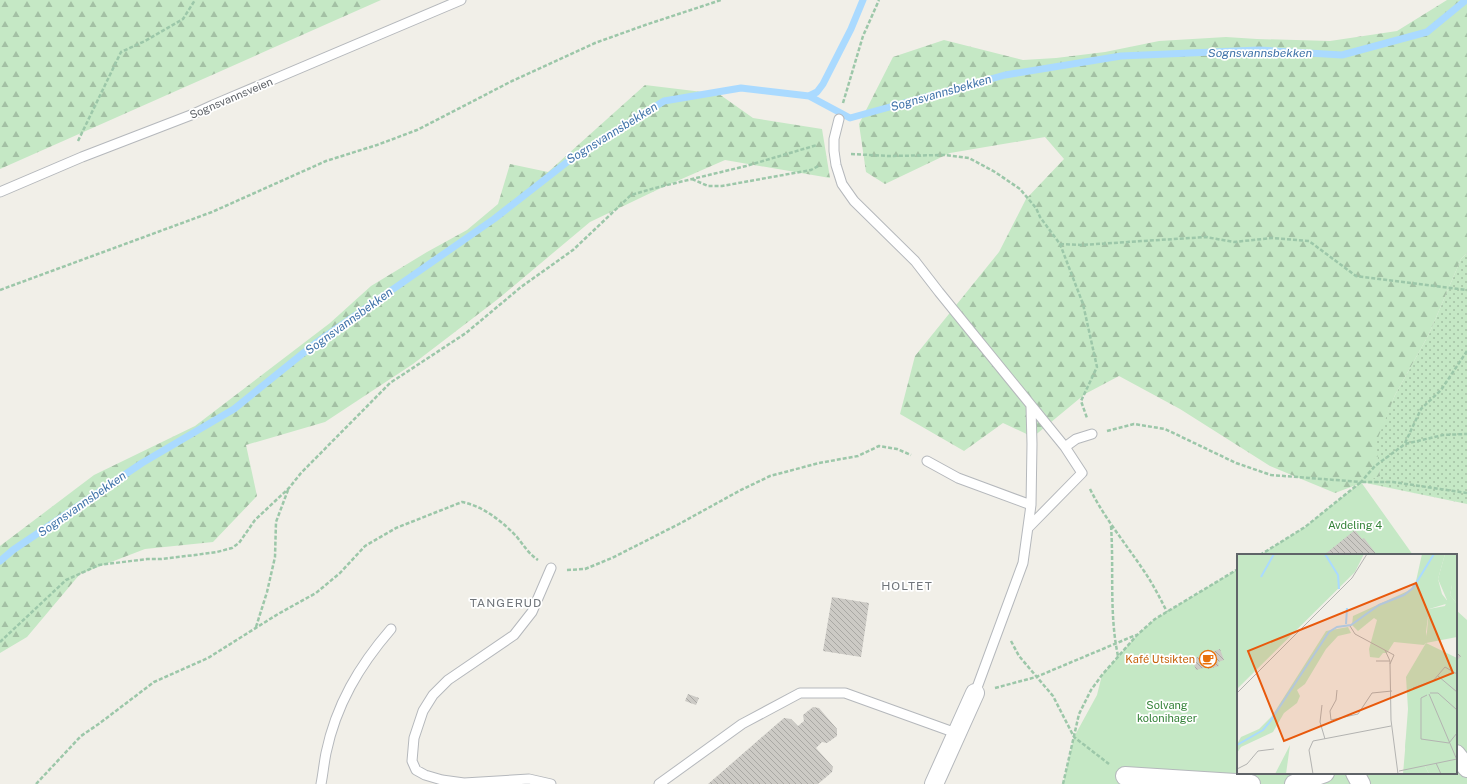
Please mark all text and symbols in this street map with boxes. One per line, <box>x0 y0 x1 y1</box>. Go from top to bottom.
water label: Sognsvannsbekken <box>1208 46 1313 60</box>
water label: Sognsvannsbekken <box>889 72 993 114</box>
street label: Sognsvannsveien <box>188 75 274 121</box>
water label: Sognsvannsbekken <box>564 99 660 167</box>
water label: Sognsvannsbekken <box>303 284 396 357</box>
water label: Sognsvannsbekken <box>35 468 129 540</box>
park label: Avdeling 4 <box>1328 519 1382 531</box>
inset map <box>1237 554 1457 774</box>
district label: HOLTET <box>881 579 933 593</box>
district label: TANGERUD <box>470 596 542 610</box>
cafe icon: Kafé Utsikten <box>1198 649 1218 669</box>
place label: Kafé Utsikten <box>1125 653 1195 665</box>
park label: Solvang kolonihager <box>1137 699 1197 724</box>

